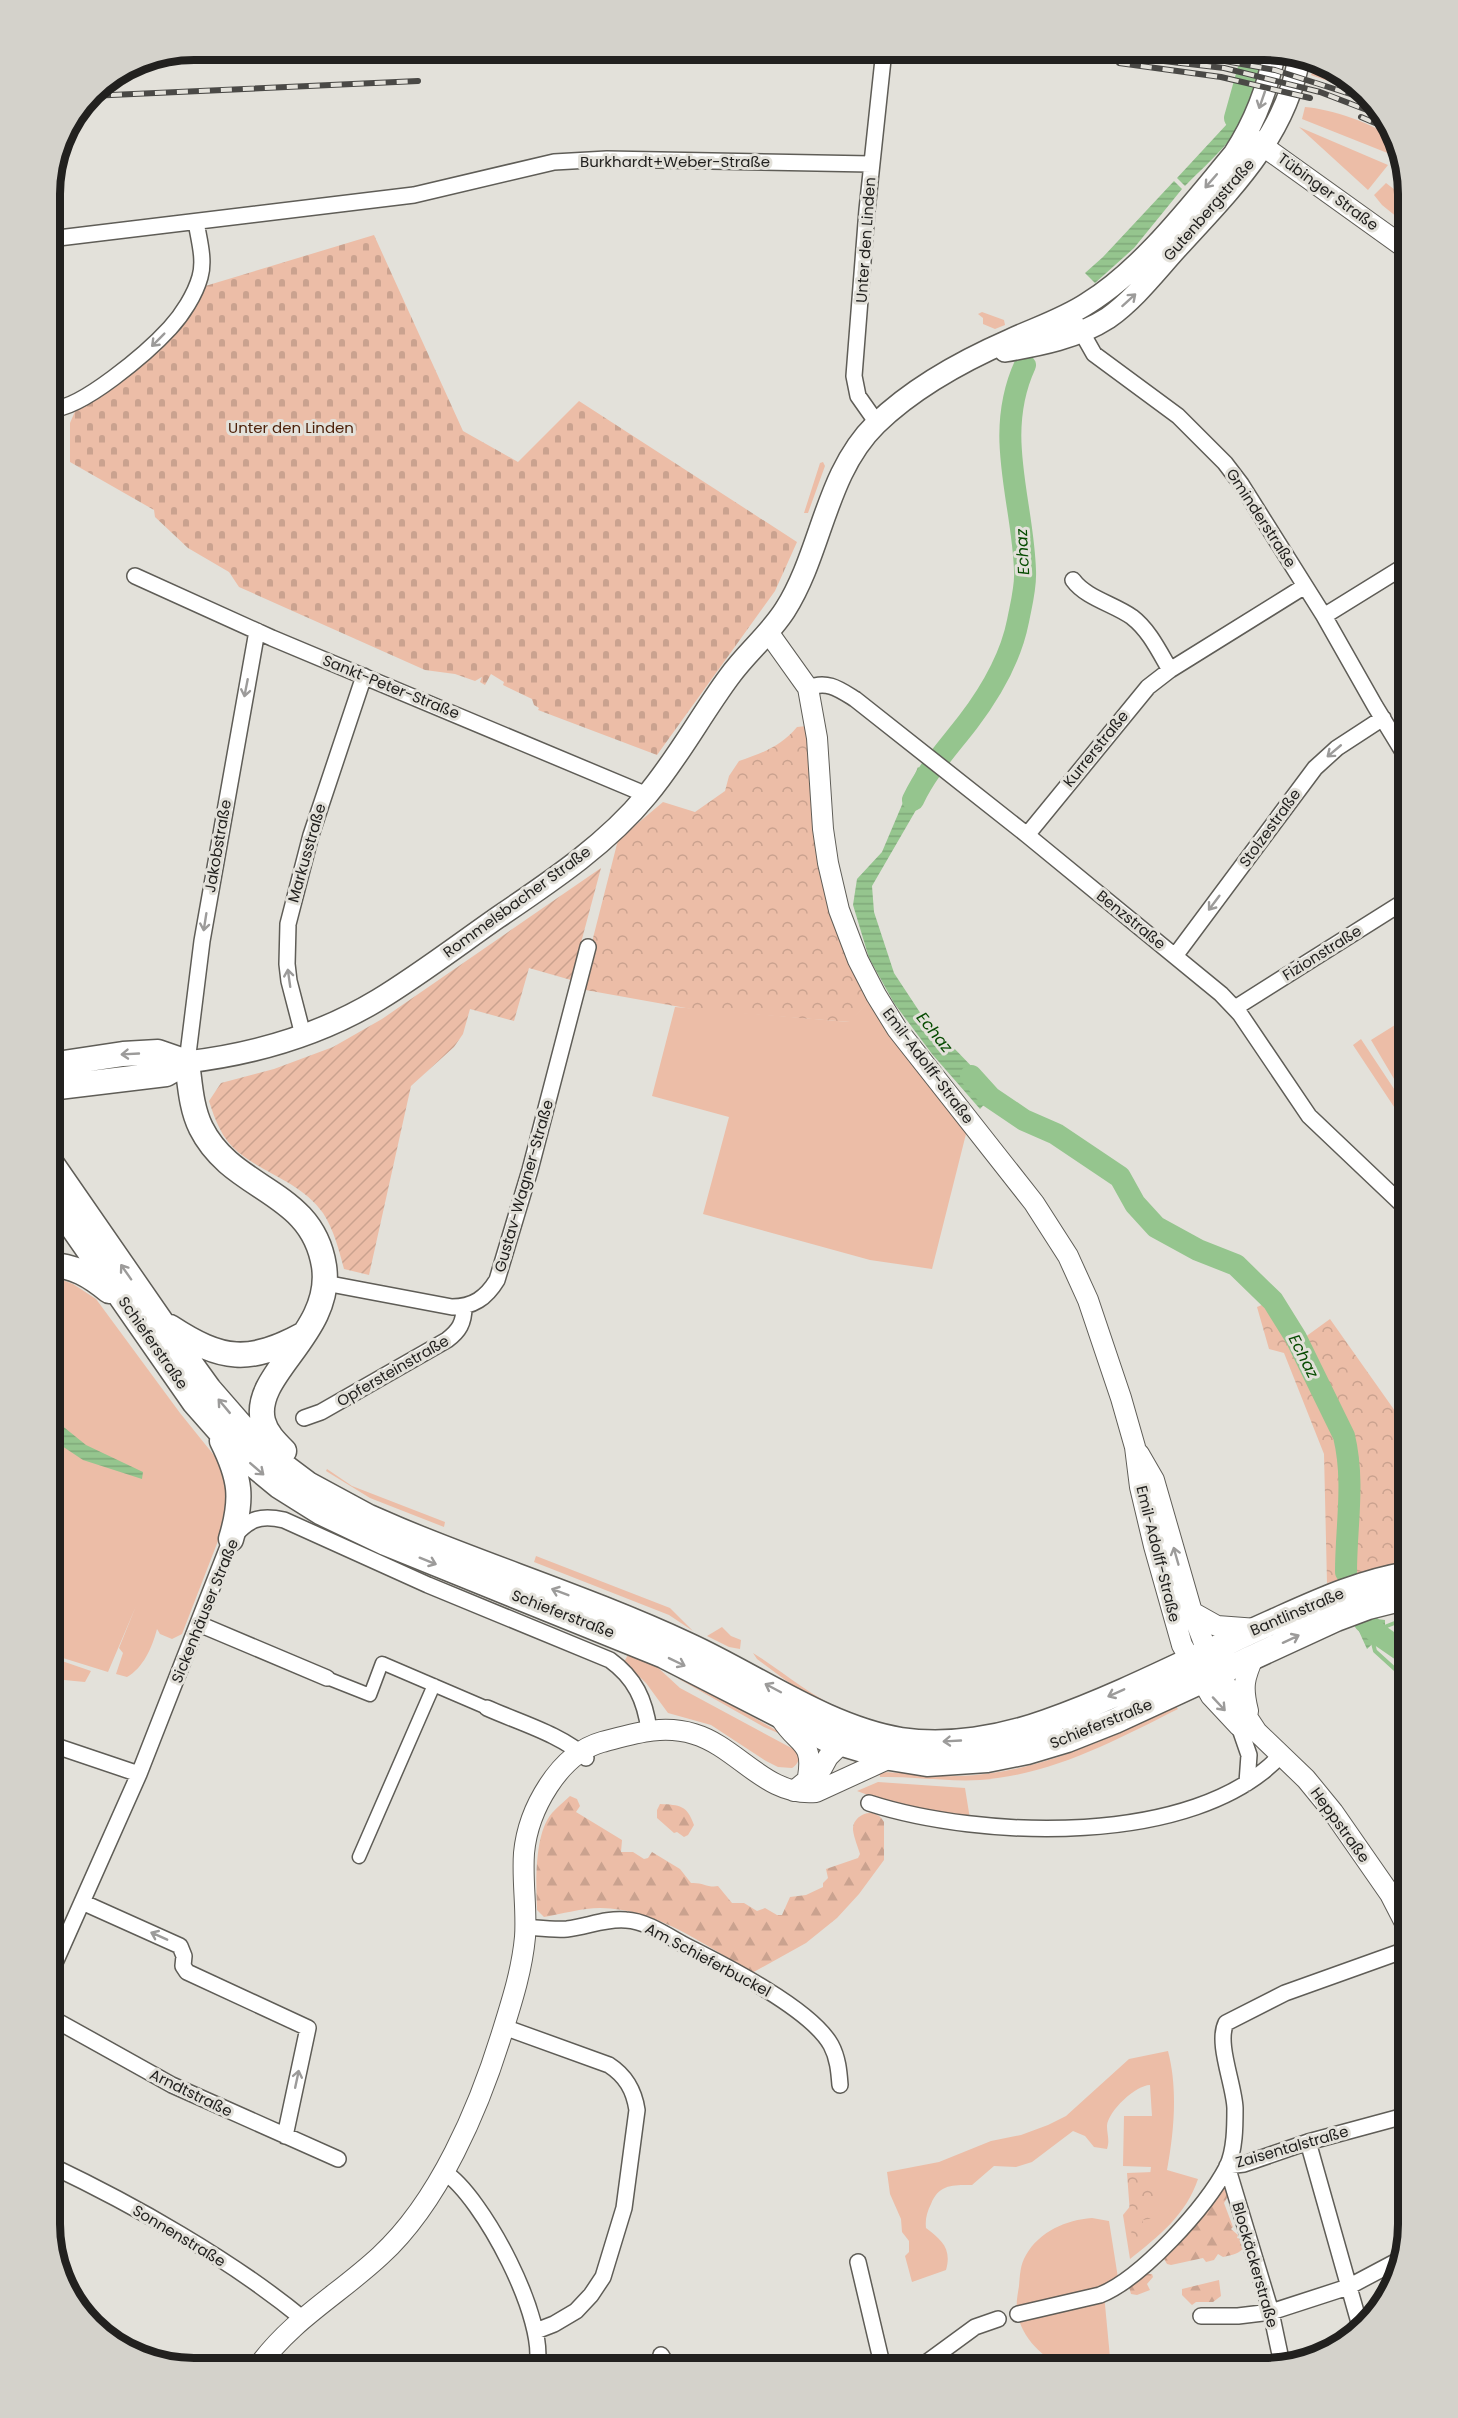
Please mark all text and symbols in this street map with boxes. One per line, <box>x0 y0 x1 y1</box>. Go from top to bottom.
one-way arrow <box>1255 90 1266 109</box>
street label: Tübinger Straße <box>1274 148 1383 235</box>
street label: Burkhardt+Weber-Straße <box>580 151 770 172</box>
street label: Gutenbergstraße <box>1158 154 1259 265</box>
one-way arrow <box>1204 173 1218 188</box>
street label: Unter den Linden <box>851 176 880 304</box>
one-way arrow <box>1121 293 1136 307</box>
one-way arrow <box>151 332 165 347</box>
park label: Unter den Linden <box>228 417 354 438</box>
street label: Gminderstraße <box>1222 464 1301 571</box>
water label: Echaz <box>1010 528 1035 576</box>
street label: Sankt-Peter-Straße <box>320 649 463 724</box>
one-way arrow <box>240 678 251 698</box>
street label: Kurrerstraße <box>1058 706 1133 792</box>
one-way arrow <box>1326 744 1342 757</box>
street label: Stolzestraße <box>1234 784 1305 871</box>
street label: Jakobstraße <box>199 798 236 894</box>
street label: Markusstraße <box>282 801 331 905</box>
street label: Rommelsbacher Straße <box>439 841 595 962</box>
street label: Benzstraße <box>1092 885 1170 954</box>
one-way arrow <box>1208 895 1220 911</box>
one-way arrow <box>200 911 211 931</box>
street label: Fizionstraße <box>1278 920 1365 985</box>
one-way arrow <box>283 969 294 989</box>
street label: Emil-Adolff-Straße <box>878 1003 979 1128</box>
water label: Echaz <box>911 1007 959 1058</box>
one-way arrow <box>121 1048 141 1059</box>
street label: Gustav-Wagner-Straße <box>489 1097 558 1275</box>
one-way arrow <box>120 1264 132 1280</box>
street label: Schieferstraße <box>114 1292 193 1393</box>
street label: Opfersteinstraße <box>333 1330 453 1411</box>
water label: Echaz <box>1283 1330 1325 1383</box>
one-way arrow <box>217 1399 231 1414</box>
one-way arrow <box>249 1463 265 1476</box>
street label: Emil-Adolff-Straße <box>1131 1483 1186 1624</box>
street label: Sickenhäuser Straße <box>166 1536 243 1686</box>
one-way arrow <box>1170 1547 1181 1566</box>
one-way arrow <box>419 1556 437 1567</box>
street label: Bantlinstraße <box>1247 1582 1347 1641</box>
street label: Schieferstraße <box>509 1584 618 1643</box>
one-way arrow <box>551 1586 570 1597</box>
one-way arrow <box>1281 1633 1300 1644</box>
one-way arrow <box>668 1657 686 1668</box>
one-way arrow <box>765 1682 783 1693</box>
one-way arrow <box>1108 1687 1126 1699</box>
street label: Schieferstraße <box>1046 1693 1155 1754</box>
one-way arrow <box>1211 1696 1225 1711</box>
one-way arrow <box>942 1736 962 1747</box>
street label: Heppstraße <box>1306 1783 1375 1867</box>
street label: Am Schieferbuckel <box>642 1918 775 2002</box>
one-way arrow <box>150 1930 168 1941</box>
street label: Arndtstraße <box>146 2064 236 2122</box>
one-way arrow <box>292 2070 303 2089</box>
street label: Zaisentalstraße <box>1233 2120 1351 2173</box>
street label: Sonnenstraße <box>129 2200 230 2272</box>
street label: Blockäckerstraße <box>1228 2200 1283 2330</box>

